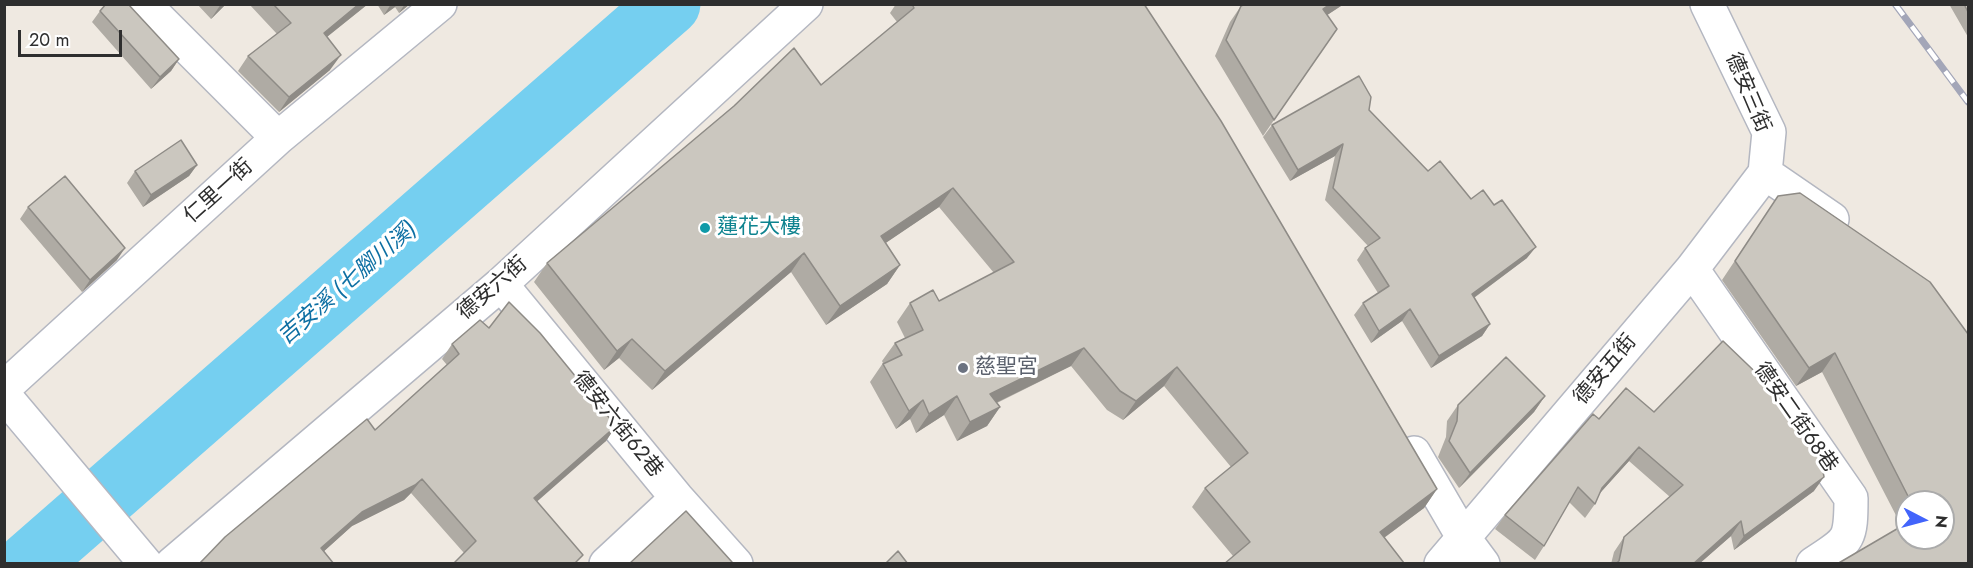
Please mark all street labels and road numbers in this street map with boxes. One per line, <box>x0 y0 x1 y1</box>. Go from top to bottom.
street label: 德安三街 <box>1719 49 1775 137</box>
street label: 仁里一街 <box>179 155 259 229</box>
street label: 德安六街 <box>453 252 533 326</box>
street label: 德安五街 <box>1569 330 1643 410</box>
street label: 德安二街68巷 <box>1748 358 1842 478</box>
street label: 德安六街62巷 <box>567 367 667 483</box>

